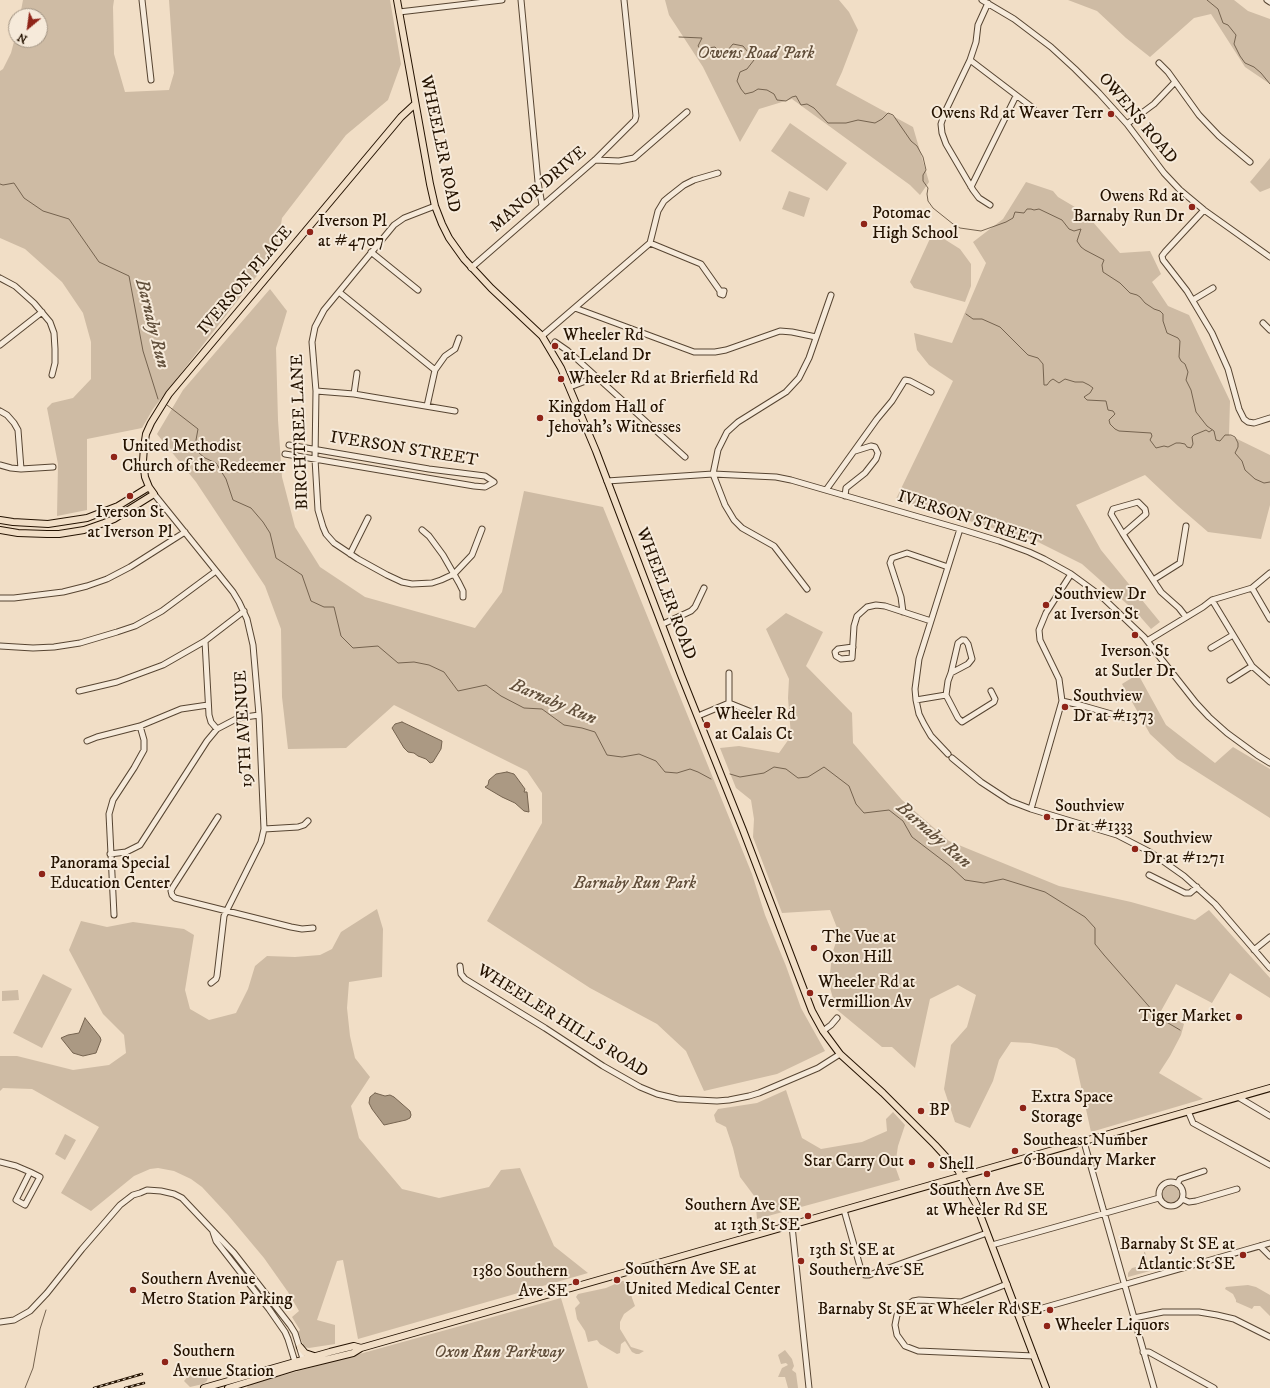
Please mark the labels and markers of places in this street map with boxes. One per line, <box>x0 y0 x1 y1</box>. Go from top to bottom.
place label: Owens Rd at Weaver Terr <box>931 104 1103 124</box>
marker: Owens Rd at Weaver Terr <box>1106 109 1116 119</box>
place label: Owens Rd at Barnaby Run Dr <box>1073 187 1184 227</box>
marker: Owens Rd at Barnaby Run Dr <box>1187 202 1197 212</box>
place label: Potomac High School <box>872 204 958 244</box>
place label: Iverson Pl at #4707 <box>318 212 387 252</box>
marker: Potomac High School <box>859 219 869 229</box>
marker: Iverson Pl at #4707 <box>305 227 315 237</box>
place label: Wheeler Rd at Leland Dr <box>563 326 651 366</box>
marker: Wheeler Rd at Leland Dr <box>550 341 560 351</box>
place label: Wheeler Rd at Brierfield Rd <box>569 369 758 389</box>
marker: Wheeler Rd at Brierfield Rd <box>556 374 566 384</box>
place label: Kingdom Hall of Jehovah’s Witnesses <box>548 398 681 438</box>
marker: Kingdom Hall of Jehovah’s Witnesses <box>535 413 545 423</box>
place label: United Methodist Church of the Redeemer <box>122 437 286 477</box>
marker: United Methodist Church of the Redeemer <box>109 452 119 462</box>
marker: Iverson St at Iverson Pl <box>125 491 135 501</box>
place label: Iverson St at Iverson Pl <box>87 503 173 543</box>
place label: Southview Dr at Iverson St <box>1054 585 1146 625</box>
marker: Southview Dr at Iverson St <box>1041 600 1051 610</box>
marker: Iverson St at Sutler Dr <box>1130 630 1140 640</box>
place label: Iverson St at Sutler Dr <box>1095 642 1175 682</box>
place label: Southview Dr at #1373 <box>1073 687 1153 727</box>
marker: Southview Dr at #1373 <box>1060 702 1070 712</box>
place label: Wheeler Rd at Calais Ct <box>715 705 796 745</box>
marker: Wheeler Rd at Calais Ct <box>702 720 712 730</box>
place label: Southview Dr at #1333 <box>1055 797 1133 837</box>
marker: Southview Dr at #1333 <box>1042 812 1052 822</box>
place label: Southview Dr at #1271 <box>1143 829 1225 869</box>
marker: Southview Dr at #1271 <box>1130 844 1140 854</box>
place label: Panorama Special Education Center <box>50 854 170 894</box>
marker: Panorama Special Education Center <box>37 869 47 879</box>
place label: The Vue at Oxon Hill <box>822 928 896 968</box>
marker: The Vue at Oxon Hill <box>809 943 819 953</box>
place label: Wheeler Rd at Vermillion Av <box>818 973 915 1013</box>
marker: Wheeler Rd at Vermillion Av <box>805 988 815 998</box>
place label: Tiger Market <box>1139 1007 1231 1027</box>
marker: Tiger Market <box>1234 1012 1244 1022</box>
place label: Extra Space Storage <box>1031 1088 1113 1128</box>
place label: BP <box>929 1101 950 1121</box>
marker: Extra Space Storage <box>1018 1103 1028 1113</box>
marker: BP <box>916 1106 926 1116</box>
place label: Southeast Number 6 Boundary Marker <box>1023 1131 1156 1171</box>
marker: Southeast Number 6 Boundary Marker <box>1010 1146 1020 1156</box>
place label: Star Carry Out <box>804 1152 904 1172</box>
place label: Shell <box>939 1155 974 1175</box>
marker: Star Carry Out <box>907 1157 917 1167</box>
marker: Shell <box>926 1160 936 1170</box>
marker: Southern Ave SE at Wheeler Rd SE <box>982 1169 992 1179</box>
place label: Southern Ave SE at Wheeler Rd SE <box>926 1181 1048 1221</box>
place label: Southern Ave SE at 13th St SE <box>685 1196 800 1236</box>
marker: Southern Ave SE at 13th St SE <box>803 1211 813 1221</box>
place label: Barnaby St SE at Atlantic St SE <box>1120 1235 1235 1275</box>
place label: 13th St SE at Southern Ave SE <box>809 1241 924 1281</box>
marker: Barnaby St SE at Atlantic St SE <box>1238 1250 1248 1260</box>
marker: 13th St SE at Southern Ave SE <box>796 1256 806 1266</box>
place label: Southern Ave SE at United Medical Center <box>625 1260 780 1300</box>
place label: 1380 Southern Ave SE <box>472 1262 568 1302</box>
place label: Southern Avenue Metro Station Parking <box>141 1270 293 1310</box>
marker: Southern Ave SE at United Medical Center <box>612 1275 622 1285</box>
marker: 1380 Southern Ave SE <box>571 1277 581 1287</box>
marker: Southern Avenue Metro Station Parking <box>128 1285 138 1295</box>
place label: Barnaby St SE at Wheeler Rd SE <box>818 1300 1042 1320</box>
marker: Barnaby St SE at Wheeler Rd SE <box>1045 1305 1055 1315</box>
place label: Wheeler Liquors <box>1055 1316 1170 1336</box>
marker: Wheeler Liquors <box>1042 1321 1052 1331</box>
place label: Southern Avenue Station <box>173 1342 274 1382</box>
marker: Southern Avenue Station <box>160 1357 170 1367</box>

